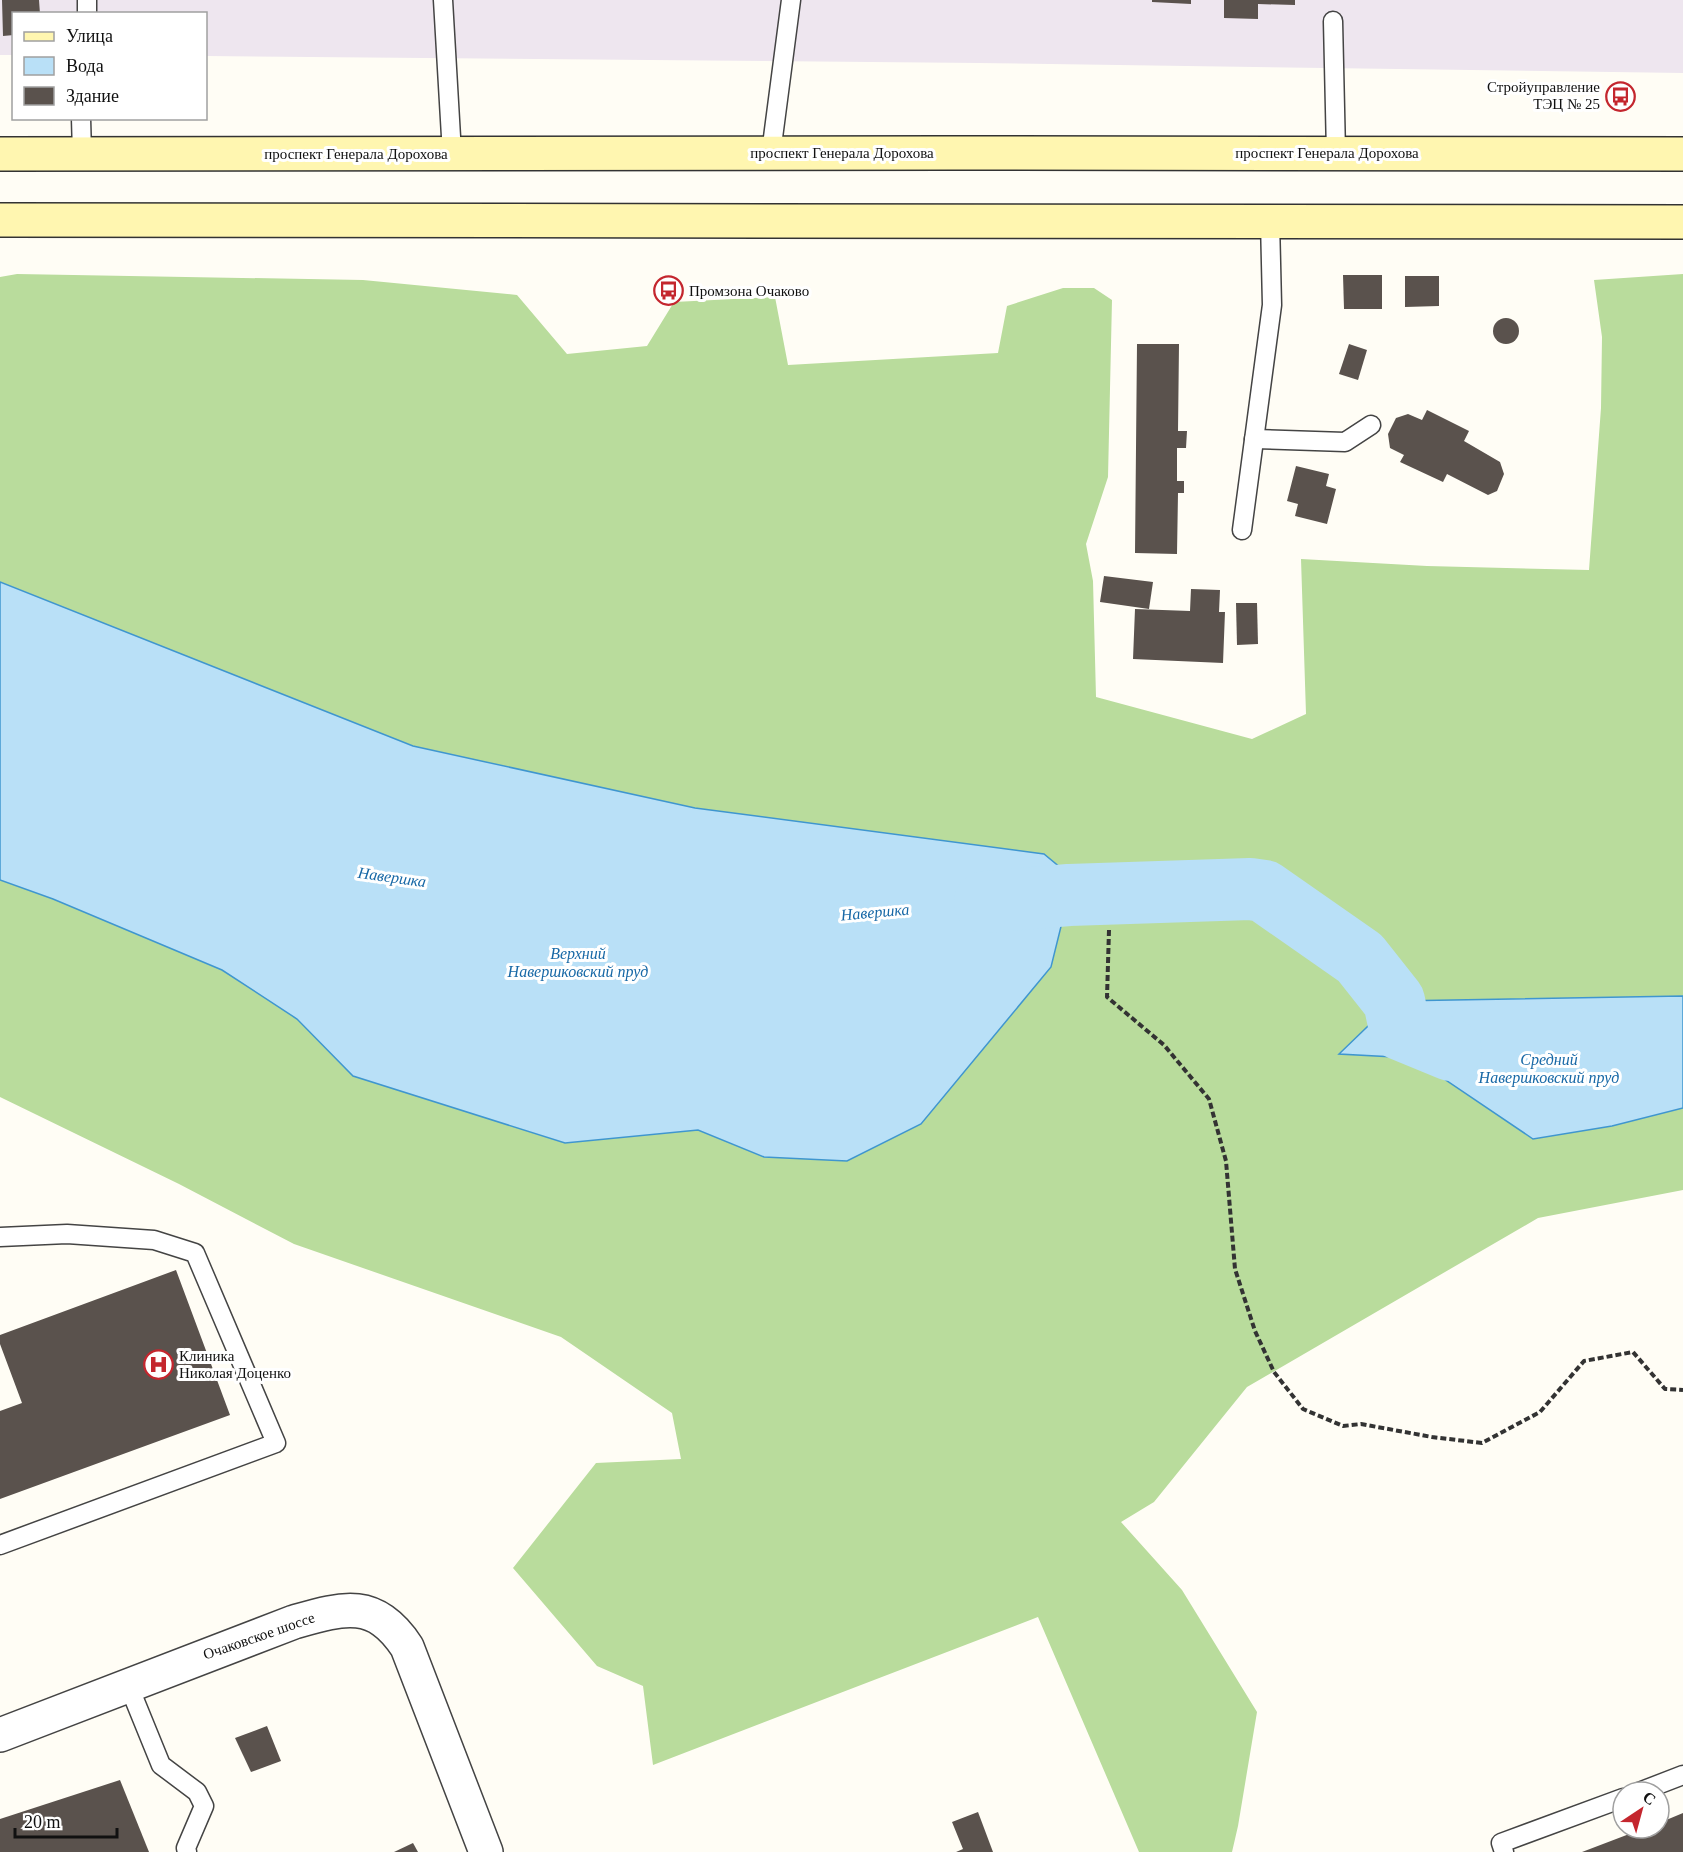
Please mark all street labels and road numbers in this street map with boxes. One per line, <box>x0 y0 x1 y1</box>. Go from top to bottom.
street label: проспект Генерала Дорохова <box>750 145 934 161</box>
street label: проспект Генерала Дорохова <box>1235 145 1419 161</box>
street label: проспект Генерала Дорохова <box>264 146 448 162</box>
street label: Очаковское шоссе <box>201 1609 317 1663</box>

